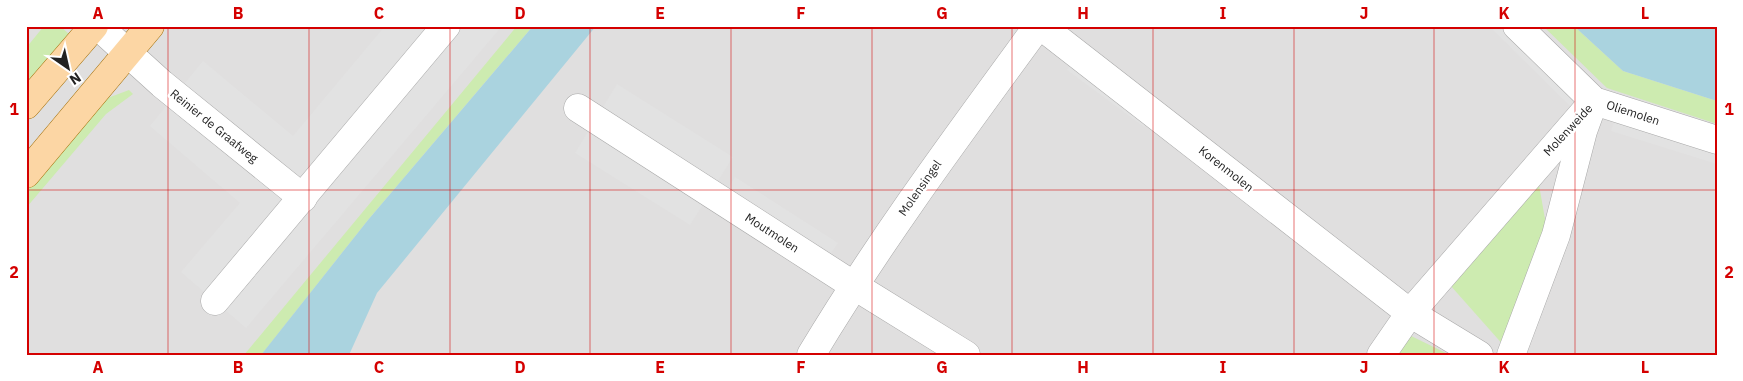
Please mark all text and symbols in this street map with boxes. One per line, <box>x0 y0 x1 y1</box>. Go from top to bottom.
text: A <box>93 3 104 23</box>
text: B <box>233 3 244 23</box>
text: C <box>374 3 384 23</box>
text: D <box>514 3 526 23</box>
text: E <box>655 3 665 23</box>
text: F <box>796 3 806 23</box>
text: G <box>936 3 948 23</box>
text: H <box>1077 3 1089 23</box>
text: I <box>1220 3 1227 23</box>
text: J <box>1360 3 1368 23</box>
text: K <box>1498 3 1510 23</box>
text: L <box>1641 3 1649 23</box>
north arrow <box>42 42 92 92</box>
text: N <box>66 68 85 89</box>
street label: Reinier de Graafweg <box>167 86 262 166</box>
street label: Oliemolen <box>1605 97 1662 128</box>
text: 1 <box>9 99 19 119</box>
text: 1 <box>1724 99 1734 119</box>
street label: Molenweide <box>1540 100 1596 159</box>
street label: Korenmolen <box>1196 142 1257 195</box>
street label: Molensingel <box>895 157 944 219</box>
street label: Moutmolen <box>742 210 802 256</box>
text: 2 <box>9 262 19 282</box>
text: 2 <box>1724 262 1734 282</box>
text: A <box>93 357 104 377</box>
text: B <box>233 357 244 377</box>
text: C <box>374 357 384 377</box>
text: D <box>514 357 526 377</box>
text: E <box>655 357 665 377</box>
text: F <box>796 357 806 377</box>
text: G <box>936 357 948 377</box>
text: H <box>1077 357 1089 377</box>
text: I <box>1220 357 1227 377</box>
text: J <box>1360 357 1368 377</box>
text: K <box>1498 357 1510 377</box>
text: L <box>1641 357 1649 377</box>

